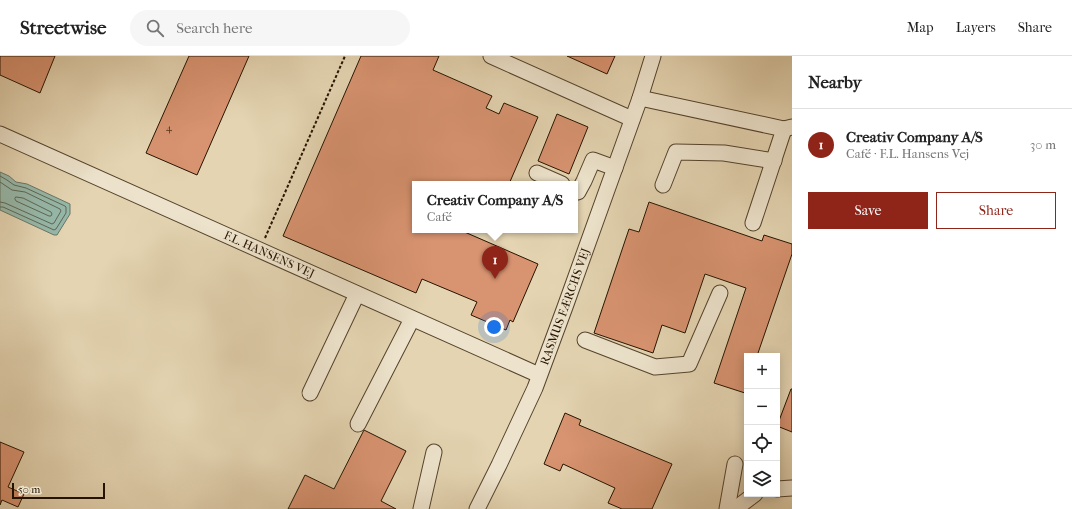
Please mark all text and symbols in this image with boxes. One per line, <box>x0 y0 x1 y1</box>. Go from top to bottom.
search box <box>130 10 410 46</box>
text: Streetwise <box>20 17 106 39</box>
icon: search <box>144 17 166 39</box>
text: Search here <box>176 19 252 37</box>
text: Map <box>907 19 934 36</box>
text: Layers <box>956 19 996 36</box>
text: Share <box>1018 19 1052 36</box>
text: Nearby <box>808 72 862 92</box>
house number: 4 <box>166 122 173 134</box>
text: Creativ Company A/S <box>846 128 983 146</box>
text: 1 <box>819 137 823 152</box>
text: 30 m <box>1030 137 1056 152</box>
text: Café · F.L. Hansens Vej <box>846 146 969 161</box>
popup <box>412 181 578 233</box>
text: Creativ Company A/S <box>427 191 563 209</box>
button: Save <box>808 192 928 229</box>
button: Share <box>936 192 1056 229</box>
text: Café <box>427 209 452 224</box>
street label: F.L. HANSENS VEJ <box>222 228 317 281</box>
pin: 1 <box>482 246 508 279</box>
street label: RASMUS FÆRCHS VEJ <box>537 246 593 367</box>
your location <box>484 317 504 337</box>
map controls <box>744 353 780 497</box>
button: + <box>744 353 780 389</box>
button: − <box>744 389 780 425</box>
button: locate <box>744 425 780 461</box>
button: layers <box>744 461 780 497</box>
scale bar <box>12 481 105 500</box>
text: 50 m <box>18 483 40 496</box>

